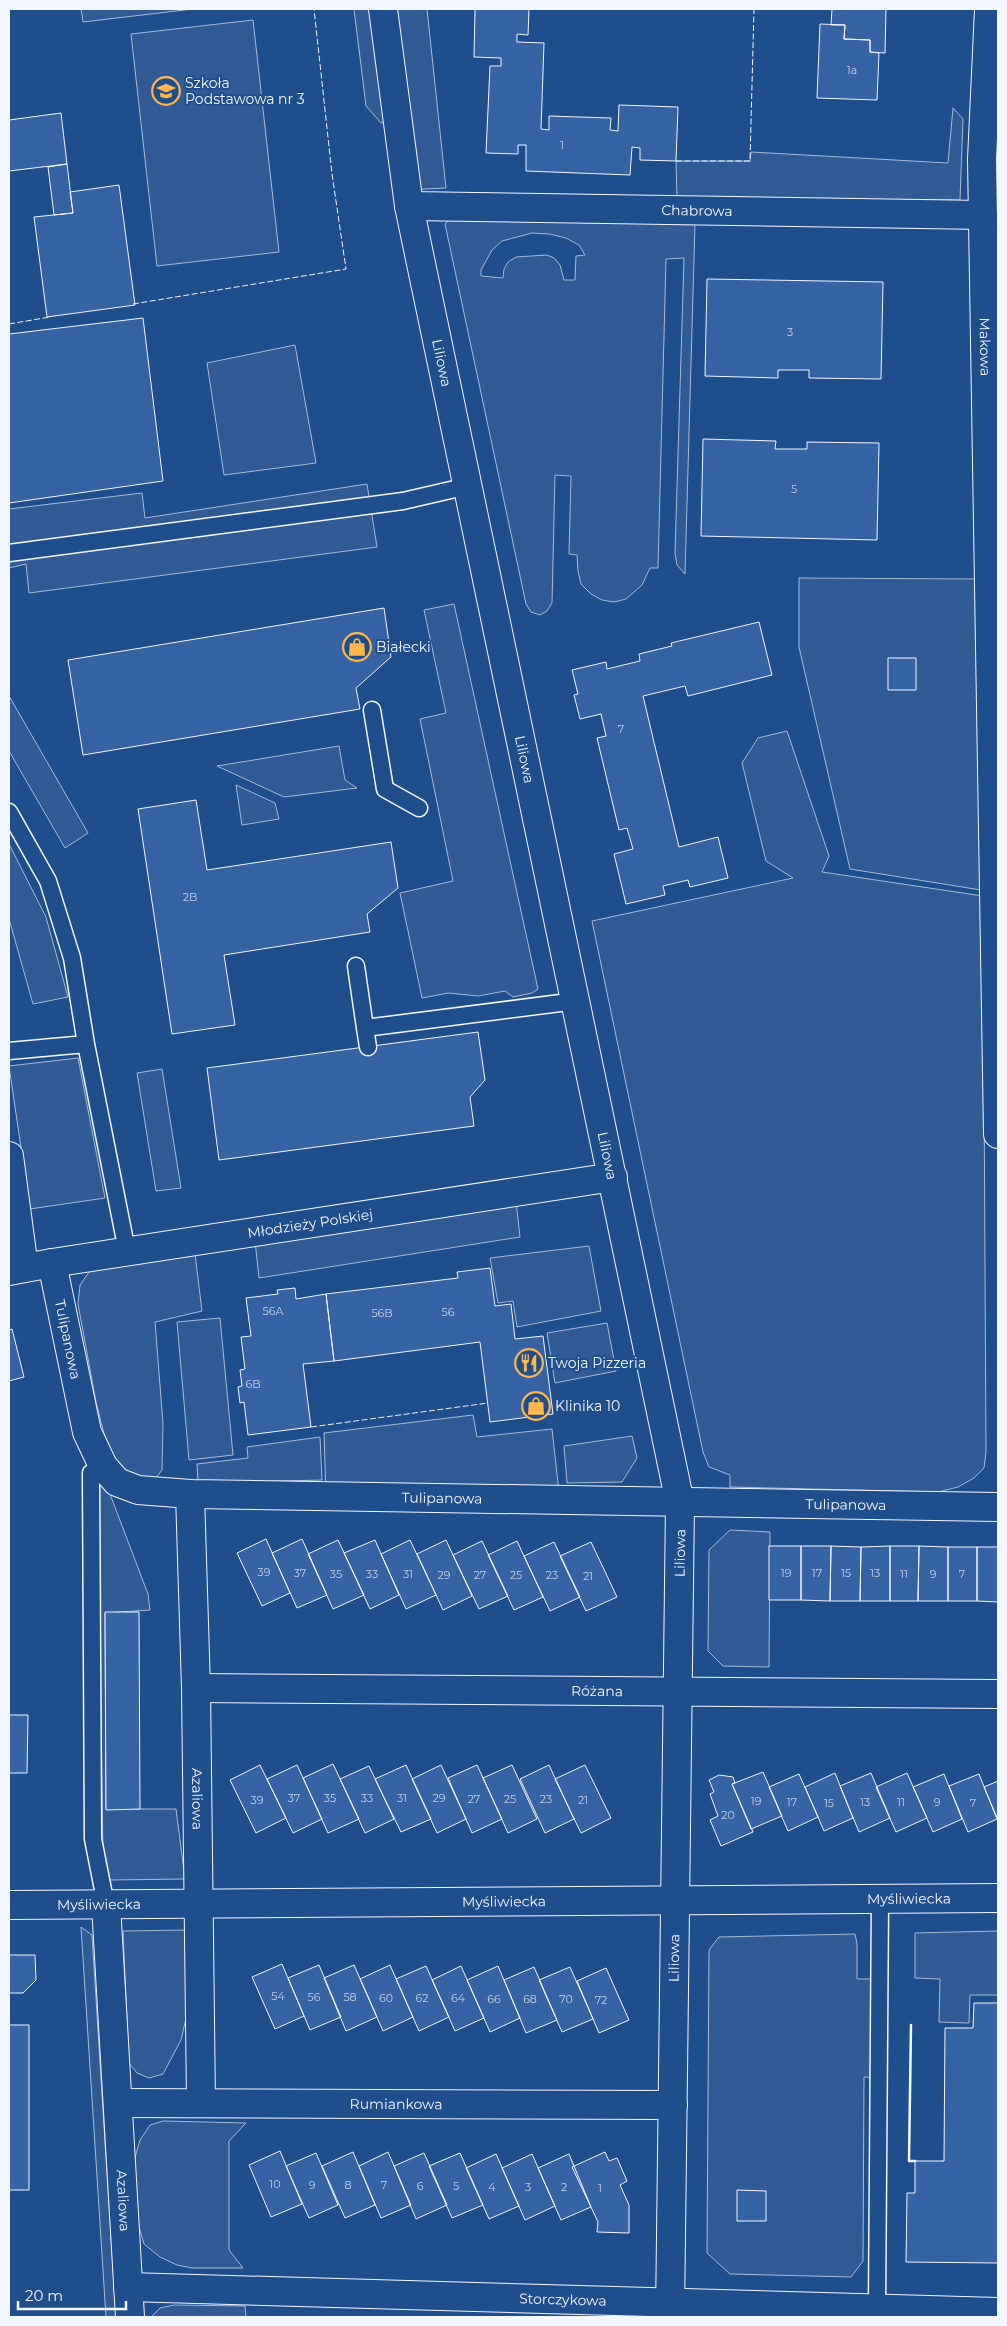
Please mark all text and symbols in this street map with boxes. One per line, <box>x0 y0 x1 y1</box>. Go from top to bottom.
house number: 1a <box>847 63 857 77</box>
place label: Szkoła Podstawowa nr 3 <box>185 74 305 108</box>
school or university icon: Szkoła Podstawowa nr 3 <box>151 76 181 106</box>
house number: 1 <box>560 138 564 152</box>
street label: Chabrowa <box>661 201 733 220</box>
street label: Makowa <box>976 317 995 376</box>
house number: 3 <box>787 325 793 339</box>
street label: Liliowa <box>428 337 456 388</box>
house number: 5 <box>791 482 797 496</box>
shop icon: Białecki <box>342 632 372 662</box>
place label: Białecki <box>376 638 431 656</box>
house number: 7 <box>618 722 624 736</box>
street label: Liliowa <box>511 734 538 785</box>
house number: 2B <box>183 890 197 904</box>
street label: Liliowa <box>594 1130 621 1181</box>
street label: Młodzieży Polskiej <box>246 1205 374 1242</box>
street label: Tulipanowa <box>51 1298 85 1381</box>
house number: 56A <box>263 1304 284 1318</box>
house number: 56 <box>442 1305 455 1319</box>
house number: 56B <box>371 1306 393 1320</box>
restaurant icon: Twoja Pizzeria <box>514 1348 544 1378</box>
place label: Twoja Pizzeria <box>548 1354 646 1372</box>
house number: 6B <box>246 1377 261 1391</box>
shop icon: Klinika 10 <box>521 1391 551 1421</box>
place label: Klinika 10 <box>555 1397 620 1415</box>
street label: Tulipanowa <box>401 1488 483 1508</box>
street label: Tulipanowa <box>805 1495 886 1514</box>
street label: Liliowa <box>671 1529 689 1577</box>
house number: 39 <box>258 1565 271 1579</box>
house number: 37 <box>294 1566 306 1580</box>
house number: 19 <box>781 1566 792 1580</box>
house number: 17 <box>812 1566 822 1580</box>
house number: 15 <box>841 1566 851 1580</box>
house number: 13 <box>870 1566 880 1580</box>
house number: 35 <box>330 1567 342 1581</box>
house number: 33 <box>366 1567 378 1581</box>
house number: 31 <box>403 1567 413 1581</box>
house number: 11 <box>900 1567 908 1581</box>
house number: 9 <box>930 1567 937 1581</box>
house number: 7 <box>959 1567 965 1581</box>
house number: 29 <box>438 1568 451 1582</box>
house number: 27 <box>474 1568 486 1582</box>
house number: 25 <box>510 1568 522 1582</box>
house number: 23 <box>546 1568 558 1582</box>
house number: 21 <box>583 1569 593 1583</box>
street label: Różana <box>571 1682 623 1700</box>
street label: Azaliowa <box>188 1768 207 1830</box>
house number: 37 <box>288 1791 300 1805</box>
house number: 35 <box>324 1791 336 1805</box>
house number: 33 <box>361 1791 373 1805</box>
house number: 31 <box>397 1791 407 1805</box>
house number: 29 <box>433 1791 446 1805</box>
house number: 27 <box>468 1792 480 1806</box>
house number: 25 <box>504 1792 516 1806</box>
house number: 23 <box>540 1792 552 1806</box>
house number: 39 <box>251 1793 264 1807</box>
house number: 21 <box>578 1793 588 1807</box>
house number: 19 <box>751 1794 762 1808</box>
house number: 17 <box>787 1795 797 1809</box>
house number: 13 <box>860 1795 870 1809</box>
house number: 11 <box>897 1795 905 1809</box>
house number: 9 <box>934 1795 941 1809</box>
house number: 15 <box>824 1796 834 1810</box>
house number: 7 <box>970 1796 976 1810</box>
house number: 20 <box>721 1808 735 1822</box>
street label: Myśliwiecka <box>867 1889 951 1908</box>
street label: Myśliwiecka <box>462 1892 546 1911</box>
street label: Myśliwiecka <box>57 1895 141 1914</box>
street label: Liliowa <box>665 1934 683 1982</box>
house number: 54 <box>271 1989 285 2003</box>
house number: 56 <box>308 1990 321 2004</box>
house number: 58 <box>343 1990 357 2004</box>
house number: 60 <box>379 1991 393 2005</box>
house number: 62 <box>416 1991 428 2005</box>
house number: 64 <box>451 1991 466 2005</box>
house number: 66 <box>487 1992 501 2006</box>
house number: 68 <box>523 1992 537 2006</box>
house number: 70 <box>559 1992 573 2006</box>
house number: 72 <box>595 1993 607 2007</box>
street label: Rumiankowa <box>350 2095 442 2113</box>
street label: Azaliowa <box>112 2169 134 2232</box>
house number: 10 <box>269 2177 281 2191</box>
house number: 9 <box>309 2178 316 2192</box>
house number: 8 <box>344 2178 352 2192</box>
house number: 7 <box>381 2178 387 2192</box>
house number: 6 <box>417 2179 424 2193</box>
house number: 5 <box>453 2179 459 2193</box>
house number: 4 <box>488 2180 496 2194</box>
house number: 3 <box>525 2180 531 2194</box>
house number: 2 <box>561 2180 567 2194</box>
house number: 1 <box>598 2181 602 2195</box>
scale bar <box>18 2278 125 2310</box>
text: 20 m <box>25 2286 63 2305</box>
street label: Storczykowa <box>519 2289 607 2310</box>

